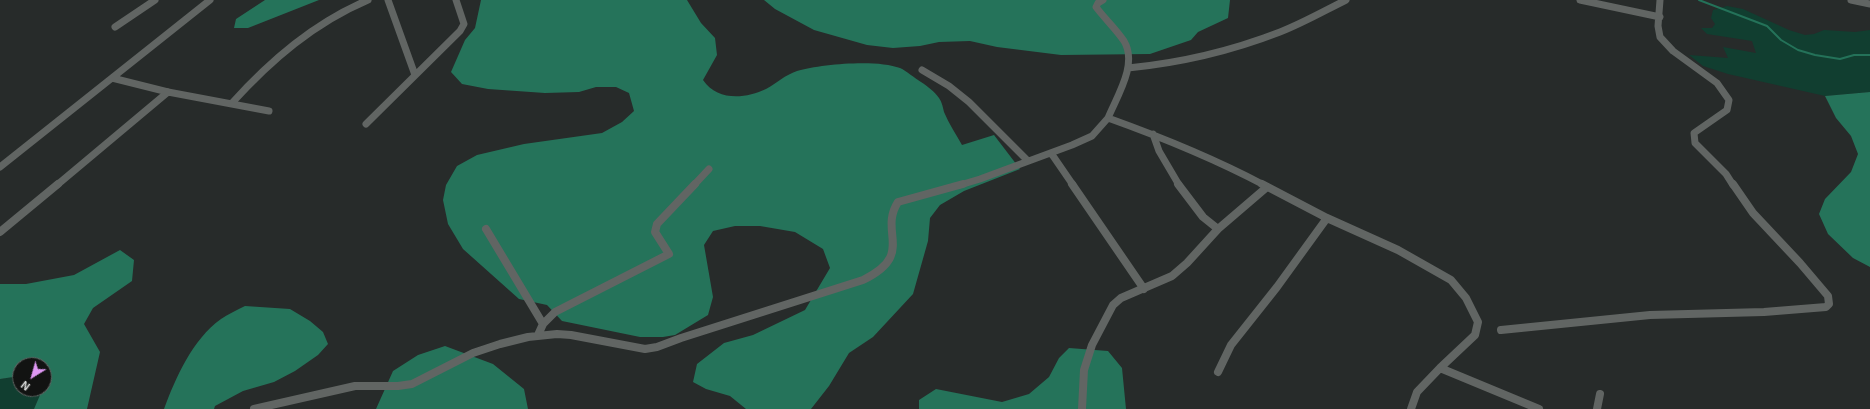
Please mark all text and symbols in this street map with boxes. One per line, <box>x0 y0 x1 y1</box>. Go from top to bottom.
north arrow <box>12 357 52 397</box>
text: N <box>18 379 32 394</box>

